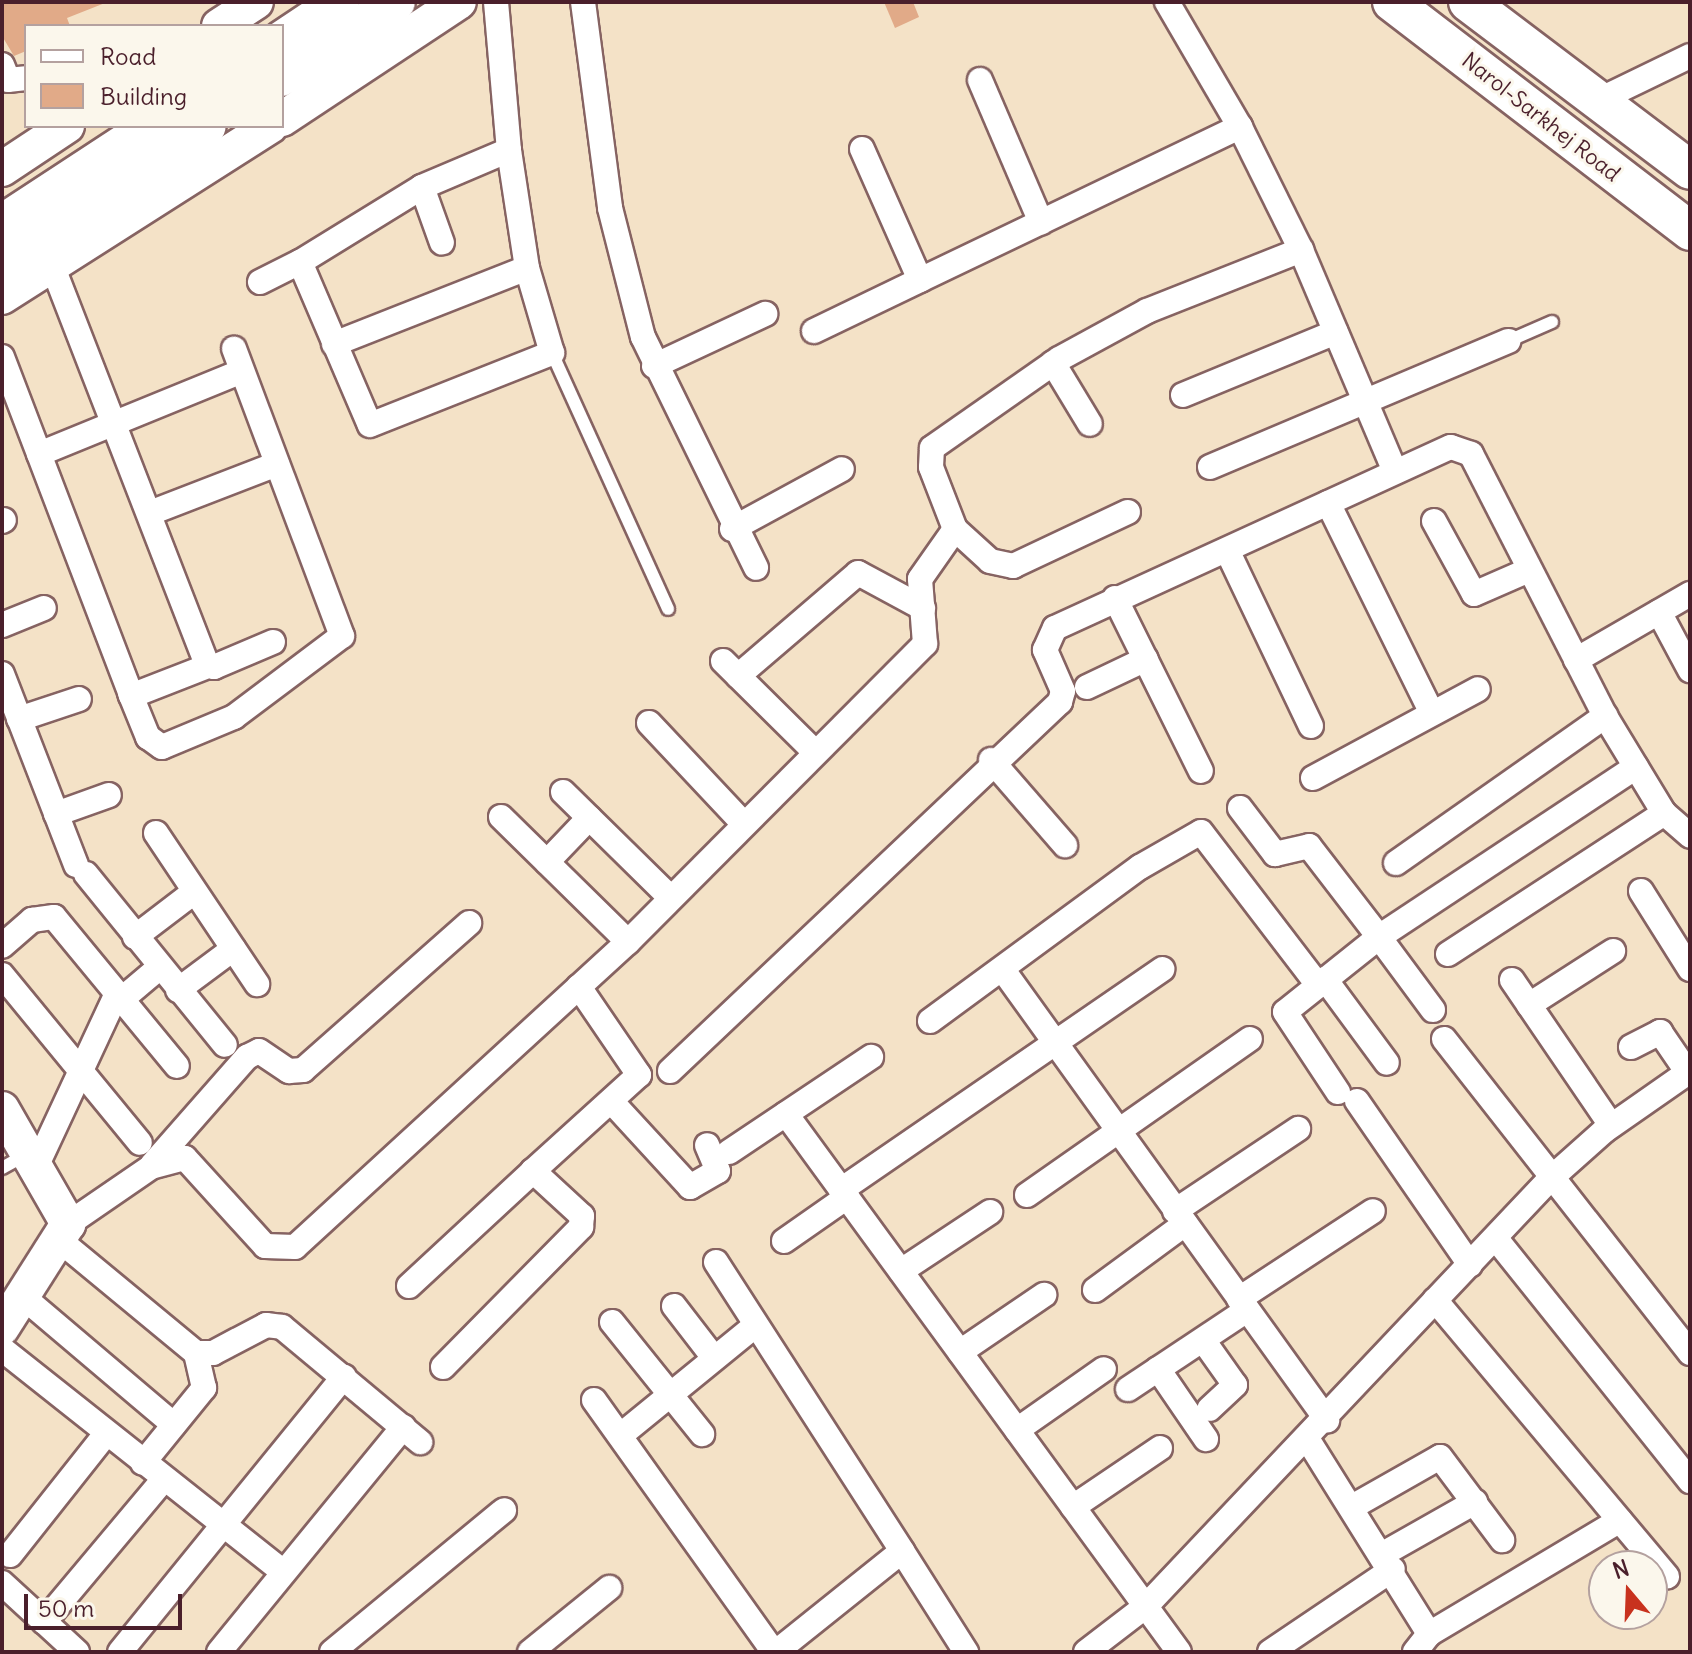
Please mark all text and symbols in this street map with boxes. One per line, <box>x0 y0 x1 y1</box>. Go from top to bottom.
legend <box>24 24 284 128</box>
text: Road <box>100 41 156 71</box>
street label: Narol-Sarkhej Road <box>1457 47 1625 187</box>
text: Building <box>100 81 187 111</box>
north arrow <box>1588 1550 1668 1630</box>
text: N <box>1609 1553 1633 1585</box>
scale bar <box>28 1578 186 1628</box>
text: 50 m <box>38 1593 94 1623</box>

